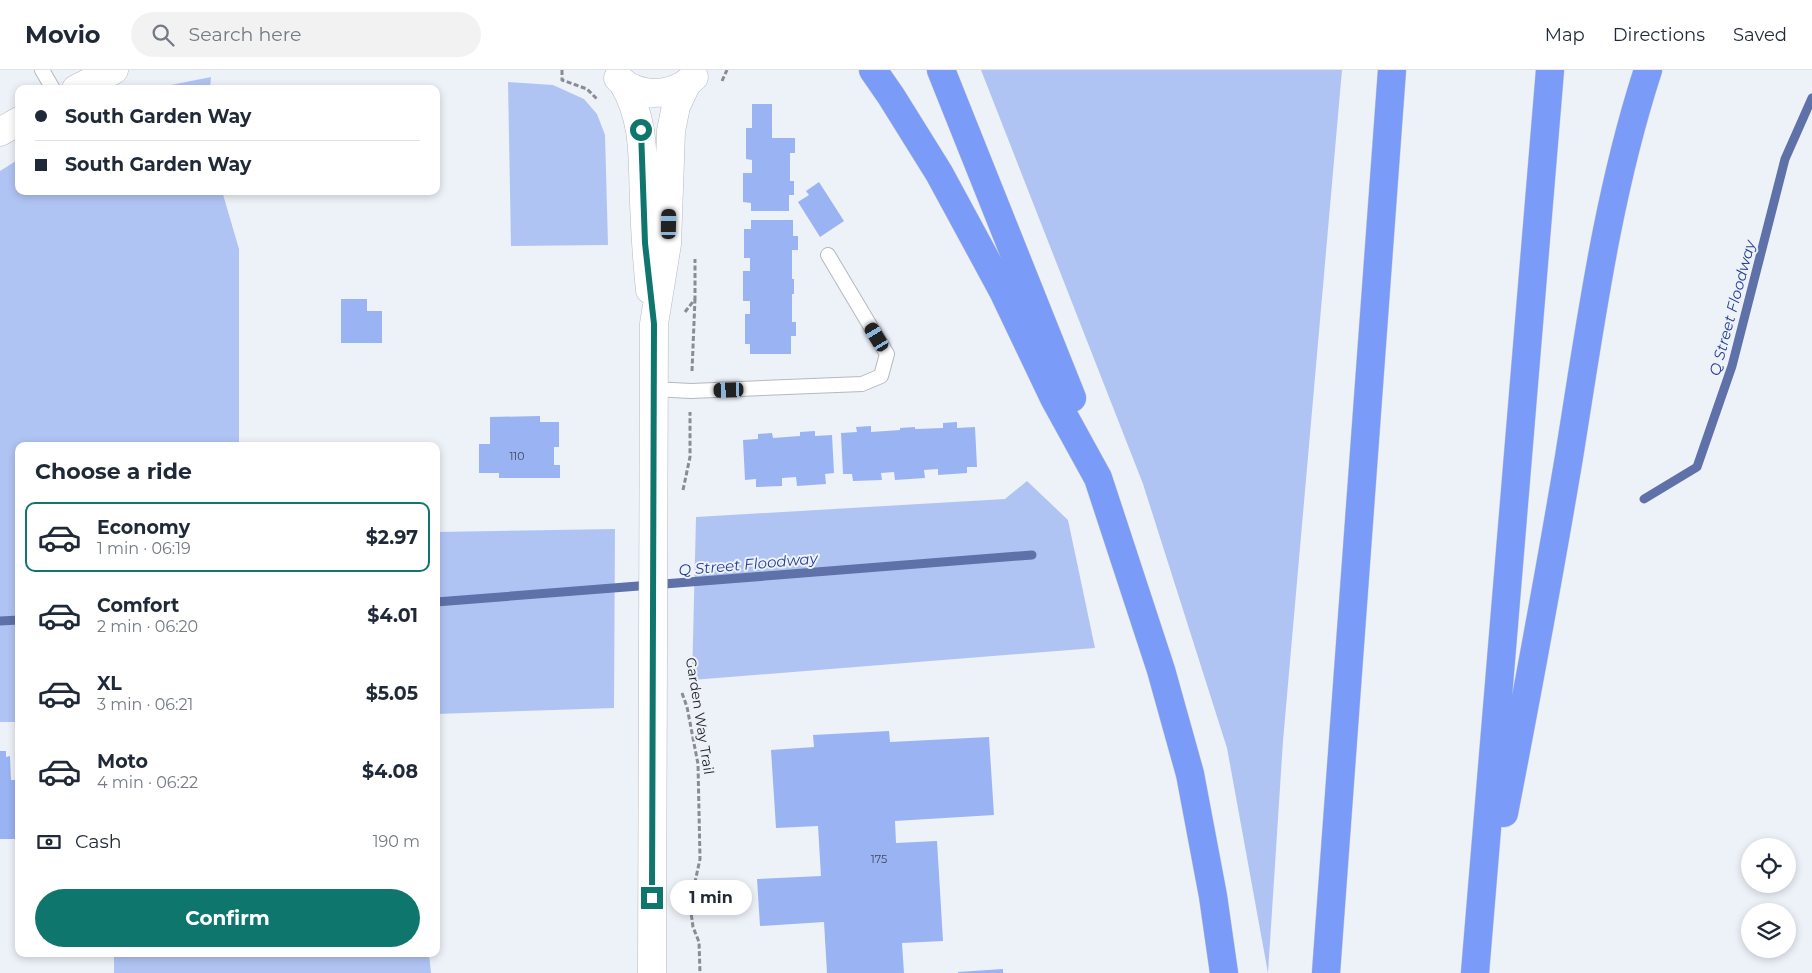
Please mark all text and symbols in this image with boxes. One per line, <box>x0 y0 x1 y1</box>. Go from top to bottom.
search box <box>131 12 481 57</box>
text: Movio <box>25 20 101 49</box>
icon: search <box>149 21 177 49</box>
text: Search here <box>189 23 302 46</box>
text: Map <box>1545 24 1585 46</box>
text: Directions <box>1613 24 1705 46</box>
text: Saved <box>1733 24 1787 46</box>
text: South Garden Way <box>65 105 251 128</box>
route start <box>630 119 652 141</box>
text: South Garden Way <box>65 153 251 176</box>
car <box>661 209 676 239</box>
water label: Q Street Floodway <box>1705 237 1759 378</box>
car <box>862 320 891 354</box>
car <box>713 382 744 398</box>
house number: 110 <box>509 449 525 463</box>
text: Choose a ride <box>35 458 192 485</box>
icon: car <box>37 515 82 560</box>
text: Economy <box>97 516 190 539</box>
text: $2.97 <box>366 526 418 549</box>
text: 1 min · 06:19 <box>97 539 191 558</box>
water label: Q Street Floodway <box>678 548 819 580</box>
icon: car <box>37 593 82 638</box>
text: Comfort <box>97 594 179 617</box>
text: $4.01 <box>367 604 418 627</box>
text: 2 min · 06:20 <box>97 617 198 636</box>
street label: Garden Way Trail <box>682 656 718 776</box>
icon: car <box>37 671 82 716</box>
text: XL <box>97 672 122 695</box>
text: $5.05 <box>366 682 418 705</box>
text: 3 min · 06:21 <box>97 695 193 714</box>
icon: car <box>37 749 82 794</box>
text: Moto <box>97 750 148 773</box>
text: $4.08 <box>362 760 418 783</box>
text: 4 min · 06:22 <box>97 773 198 792</box>
icon: cash <box>35 828 63 856</box>
text: Cash <box>75 830 122 853</box>
text: 190 m <box>373 832 420 851</box>
map controls <box>1741 838 1796 958</box>
button: locate <box>1741 838 1796 893</box>
house number: 175 <box>871 852 887 866</box>
callout: 1 min <box>670 880 752 916</box>
route end <box>641 887 663 909</box>
text: 1 min <box>689 888 733 907</box>
button: Confirm <box>35 889 420 947</box>
button: layers <box>1741 903 1796 958</box>

